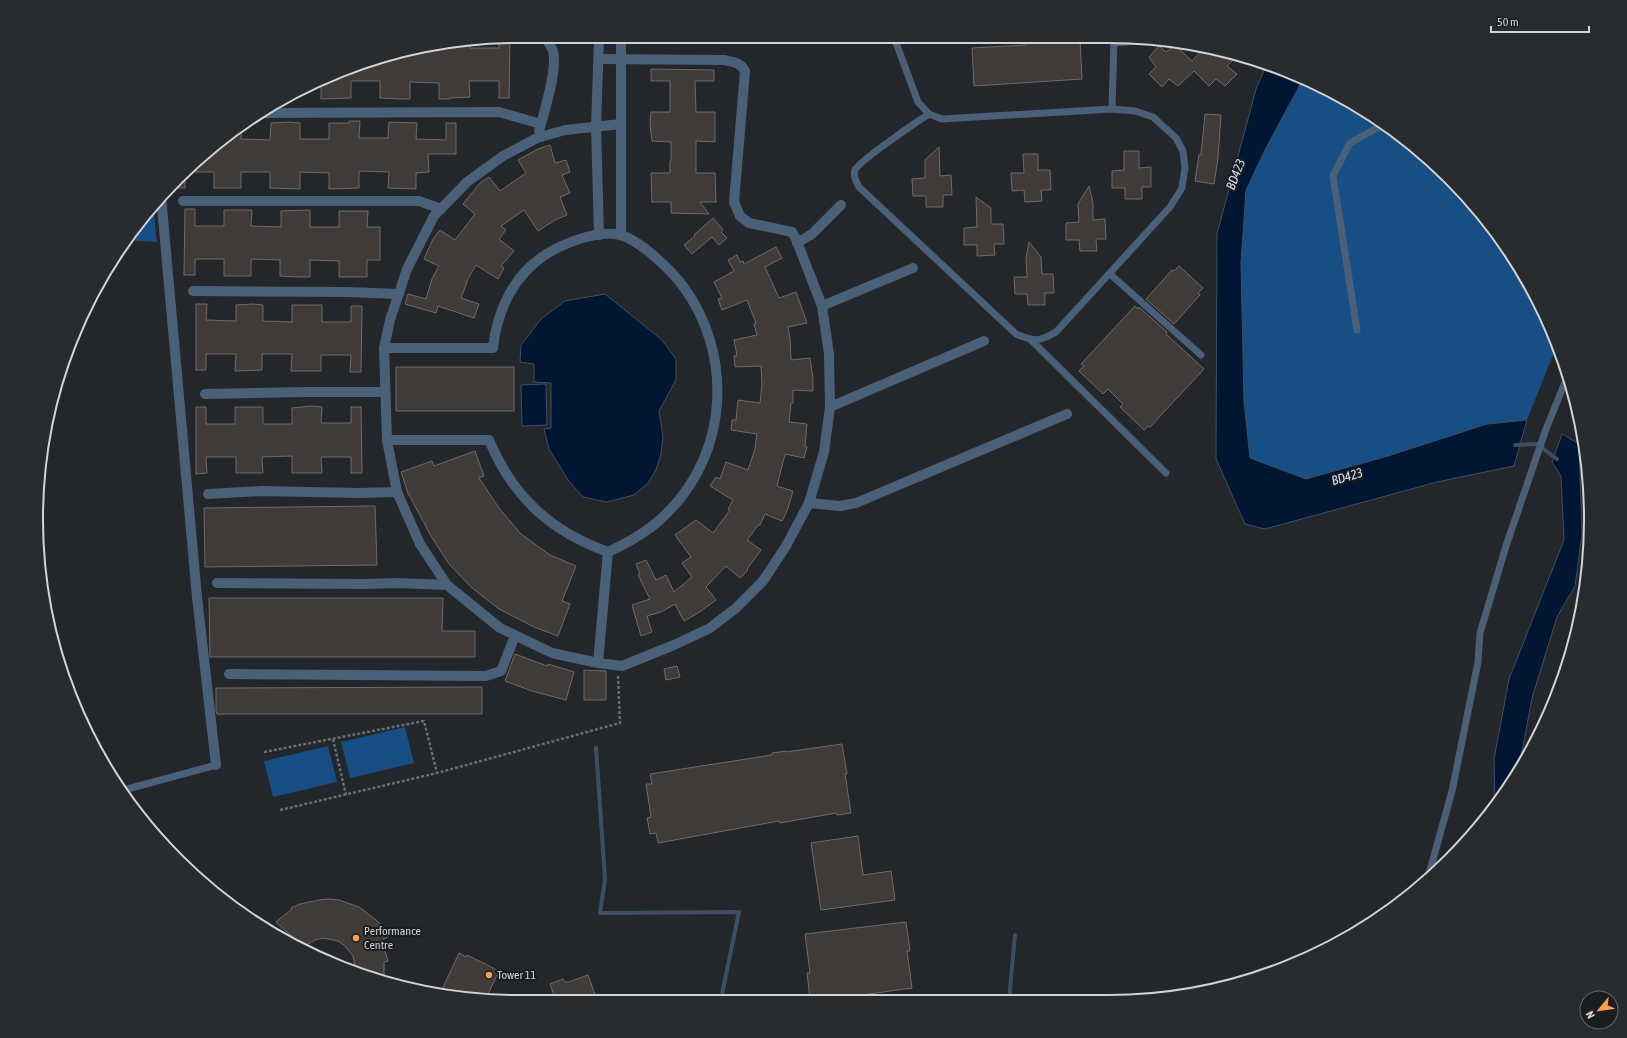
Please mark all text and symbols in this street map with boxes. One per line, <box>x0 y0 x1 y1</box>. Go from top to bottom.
scale bar <box>1491 8 1589 34</box>
text: 50 m <box>1497 15 1519 29</box>
water label: BD423 <box>1223 157 1248 192</box>
water label: BD423 <box>1330 465 1364 488</box>
place label: Performance Centre <box>364 924 421 952</box>
marker: Performance Centre <box>351 933 361 943</box>
place label: Tower 11 <box>497 968 536 982</box>
marker: Tower 11 <box>484 970 494 980</box>
north arrow <box>1579 990 1619 1030</box>
text: N <box>1583 1009 1597 1021</box>

